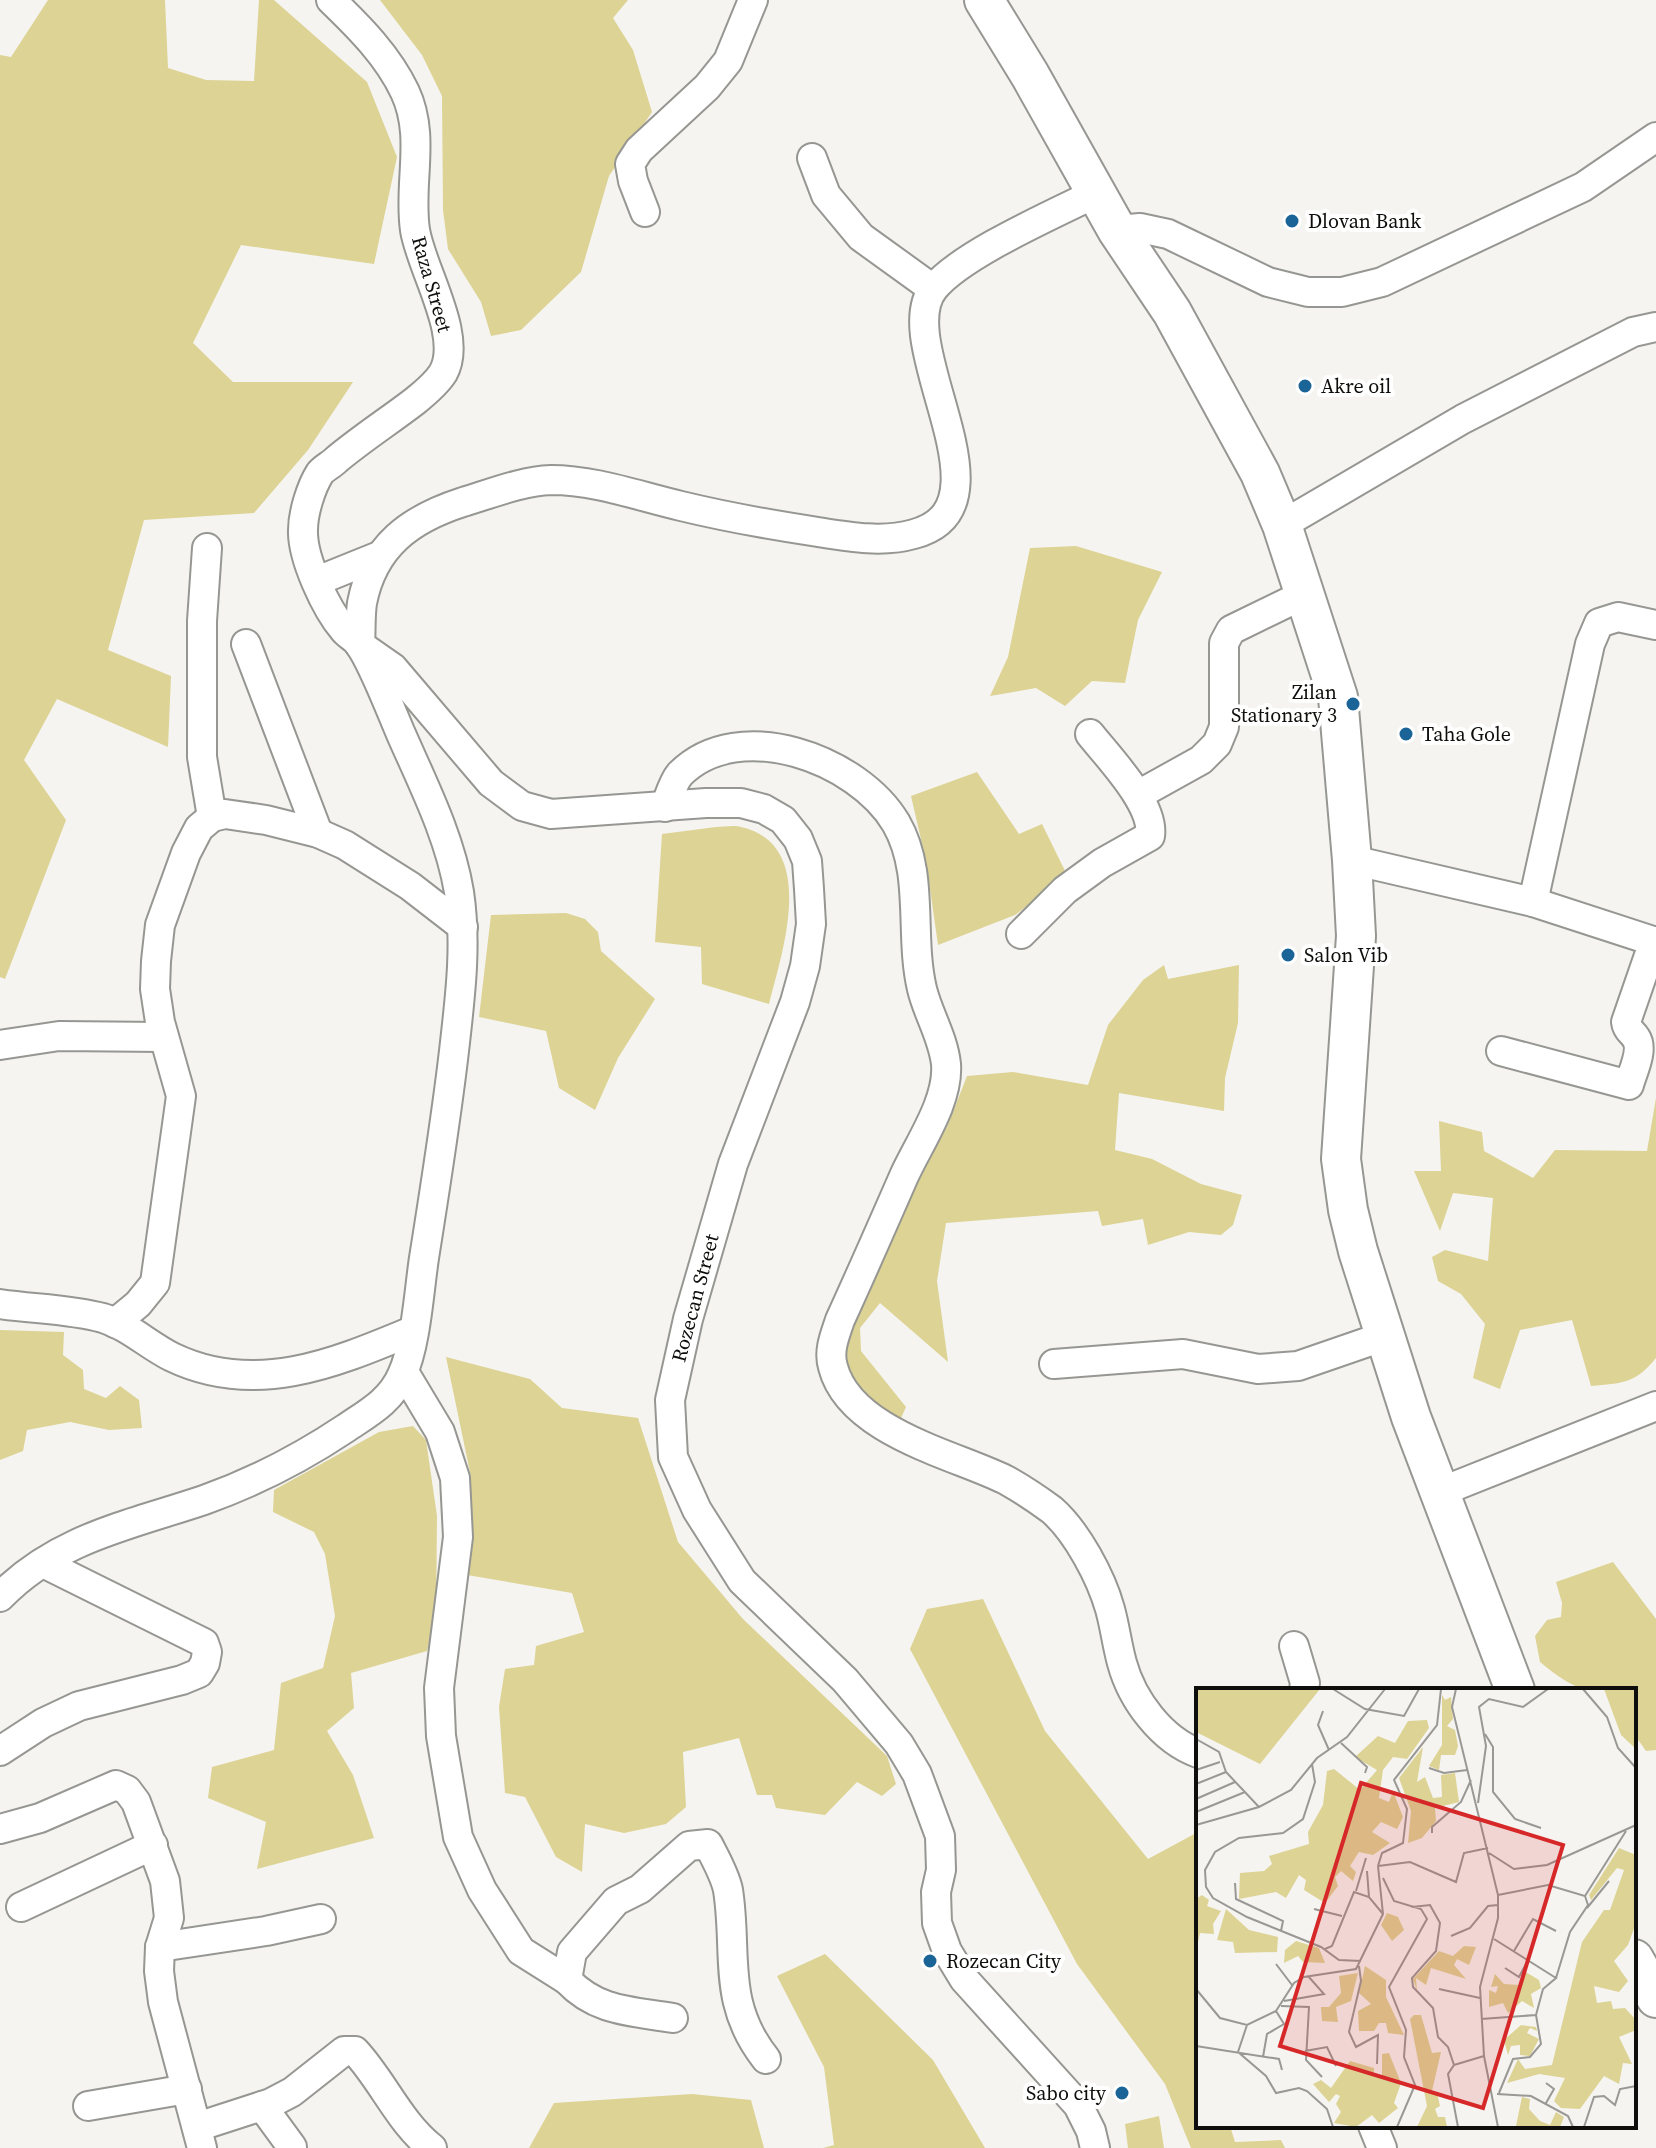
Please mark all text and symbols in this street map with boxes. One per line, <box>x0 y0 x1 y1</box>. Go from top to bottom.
place label: Dlovan Bank <box>1308 207 1421 235</box>
marker: Dlovan Bank <box>1283 212 1301 230</box>
street label: Raza Street <box>405 233 459 336</box>
place label: Akre oil <box>1321 372 1391 400</box>
marker: Akre oil <box>1296 377 1314 395</box>
place label: Zilan Stationary 3 <box>1231 678 1337 729</box>
marker: Zilan Stationary 3 <box>1344 695 1362 713</box>
place label: Taha Gole <box>1422 720 1511 748</box>
marker: Taha Gole <box>1397 725 1415 743</box>
place label: Salon Vib <box>1304 941 1388 969</box>
marker: Salon Vib <box>1279 946 1297 964</box>
street label: Rozecan Street <box>664 1230 726 1365</box>
inset map <box>1196 1688 1636 2128</box>
place label: Rozecan City <box>946 1947 1062 1975</box>
marker: Rozecan City <box>921 1952 939 1970</box>
place label: Sabo city <box>1026 2079 1107 2107</box>
marker: Sabo city <box>1113 2084 1131 2102</box>

